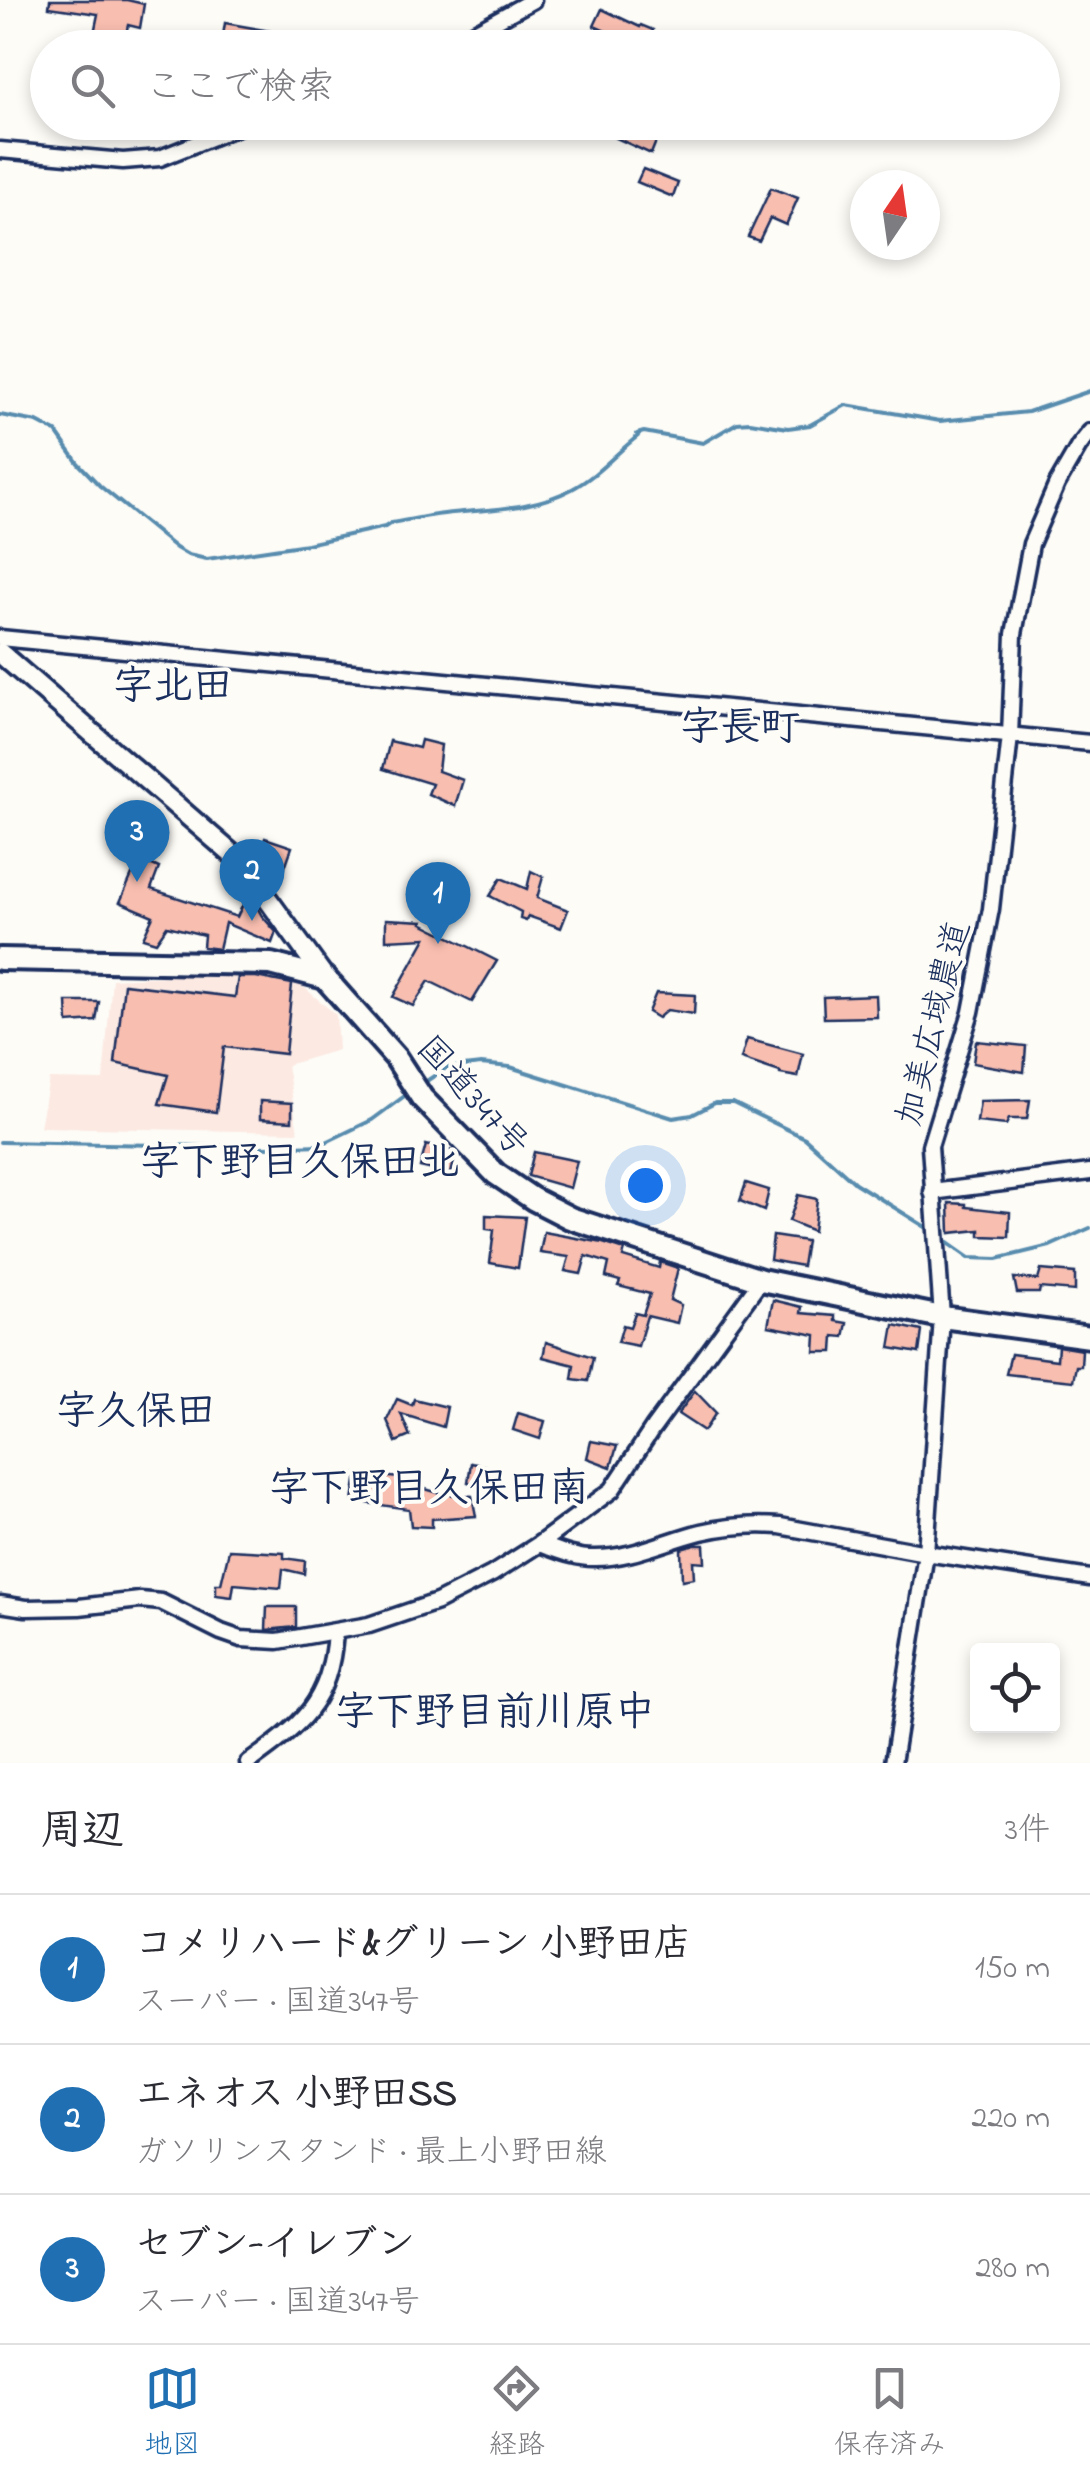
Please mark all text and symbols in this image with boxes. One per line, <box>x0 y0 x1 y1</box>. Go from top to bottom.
search box <box>30 30 1060 140</box>
icon: search <box>65 58 120 113</box>
text: ここで検索 <box>145 61 335 117</box>
north arrow <box>850 170 940 260</box>
district label: 字北田 <box>113 659 233 718</box>
district label: 字長町 <box>680 700 800 759</box>
pin: 3 <box>104 800 170 882</box>
pin: 2 <box>220 838 284 921</box>
pin: 1 <box>406 862 470 944</box>
street label: 加美広域農道 <box>885 916 986 1132</box>
street label: 国道347号 <box>403 1025 540 1170</box>
district label: 字下野目久保田北 <box>140 1135 460 1194</box>
your location <box>620 1160 671 1211</box>
district label: 字久保田 <box>56 1384 216 1443</box>
district label: 字下野目久保田南 <box>269 1461 589 1520</box>
map controls <box>970 1643 1060 1733</box>
button: locate <box>970 1643 1060 1733</box>
district label: 字下野目前川原中 <box>335 1685 655 1744</box>
text: 周辺 <box>40 1802 124 1863</box>
text: 3件 <box>1005 1808 1050 1855</box>
text: コメリハード&グリーン 小野田店 <box>135 1918 692 1974</box>
text: 1 <box>67 1946 78 1993</box>
text: 150 m <box>975 1946 1050 1993</box>
text: スーパー · 国道347号 <box>135 1980 420 2027</box>
text: エネオス 小野田SS <box>135 2068 457 2124</box>
text: 2 <box>65 2096 80 2143</box>
text: 220 m <box>972 2096 1050 2143</box>
text: ガソリンスタンド · 最上小野田線 <box>135 2130 606 2177</box>
text: セブン-イレブン <box>135 2218 415 2274</box>
text: 3 <box>66 2246 79 2293</box>
text: 280 m <box>975 2246 1050 2293</box>
text: スーパー · 国道347号 <box>135 2280 420 2327</box>
tab: 地図 <box>144 2361 200 2467</box>
tab: 経路 <box>489 2361 545 2467</box>
tab: 保存済み <box>834 2361 946 2467</box>

